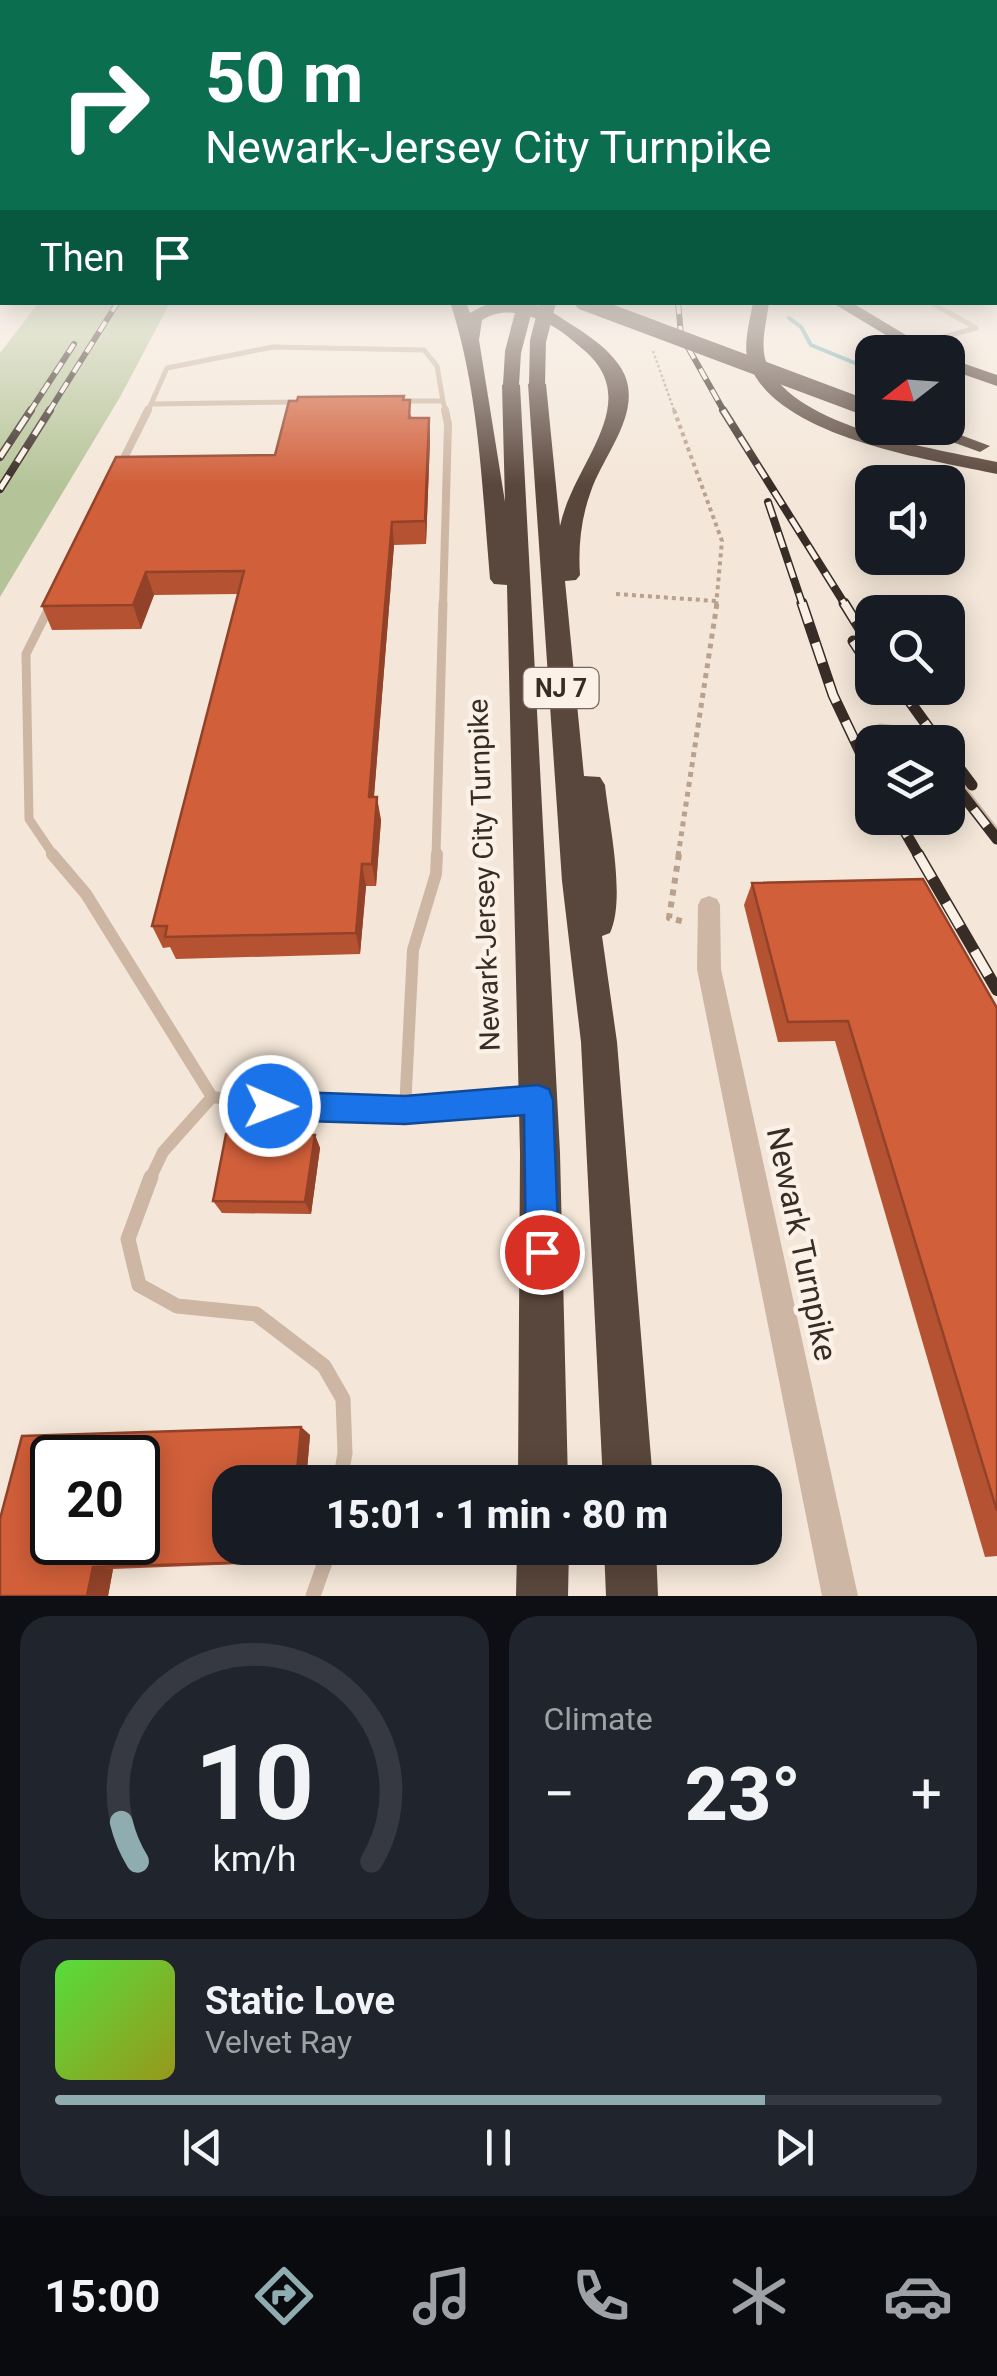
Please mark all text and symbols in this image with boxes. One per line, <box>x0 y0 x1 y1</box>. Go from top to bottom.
text: 50 m <box>205 37 363 119</box>
icon: right <box>40 40 170 170</box>
text: Newark-Jersey City Turnpike <box>205 121 772 174</box>
icon: arrive <box>145 230 200 285</box>
text: Then <box>40 236 125 280</box>
north arrow <box>855 335 965 445</box>
map controls <box>855 335 965 835</box>
button: sound <box>855 465 965 575</box>
button: search <box>855 595 965 705</box>
road number: NJ 7 <box>524 668 598 708</box>
street label: Newark-Jersey City Turnpike <box>461 698 507 1052</box>
button: layers <box>855 725 965 835</box>
position arrow <box>218 1054 322 1158</box>
street label: Newark Turnpike <box>759 1124 845 1364</box>
pin <box>500 1210 585 1295</box>
icon: arrive <box>515 1225 570 1280</box>
speed limit sign: 20 <box>30 1435 160 1565</box>
text: 15:01 · 1 min · 80 m <box>326 1493 668 1537</box>
text: Climate <box>544 1700 653 1738</box>
text: 10 <box>195 1723 314 1844</box>
text: 23° <box>685 1750 801 1838</box>
text: − <box>544 1762 575 1826</box>
text: + <box>911 1762 942 1826</box>
text: km/h <box>212 1838 296 1880</box>
text: Static Love <box>205 1979 395 2023</box>
text: Velvet Ray <box>205 2023 352 2061</box>
icon: previous <box>175 2120 230 2175</box>
icon: pause <box>471 2120 526 2175</box>
icon: next <box>767 2120 822 2175</box>
icon: directions <box>249 2261 319 2331</box>
icon: music <box>407 2261 477 2331</box>
icon: phone <box>566 2261 636 2331</box>
icon: climate <box>724 2261 794 2331</box>
icon: car <box>883 2261 953 2331</box>
text: 15:00 <box>44 2270 160 2323</box>

